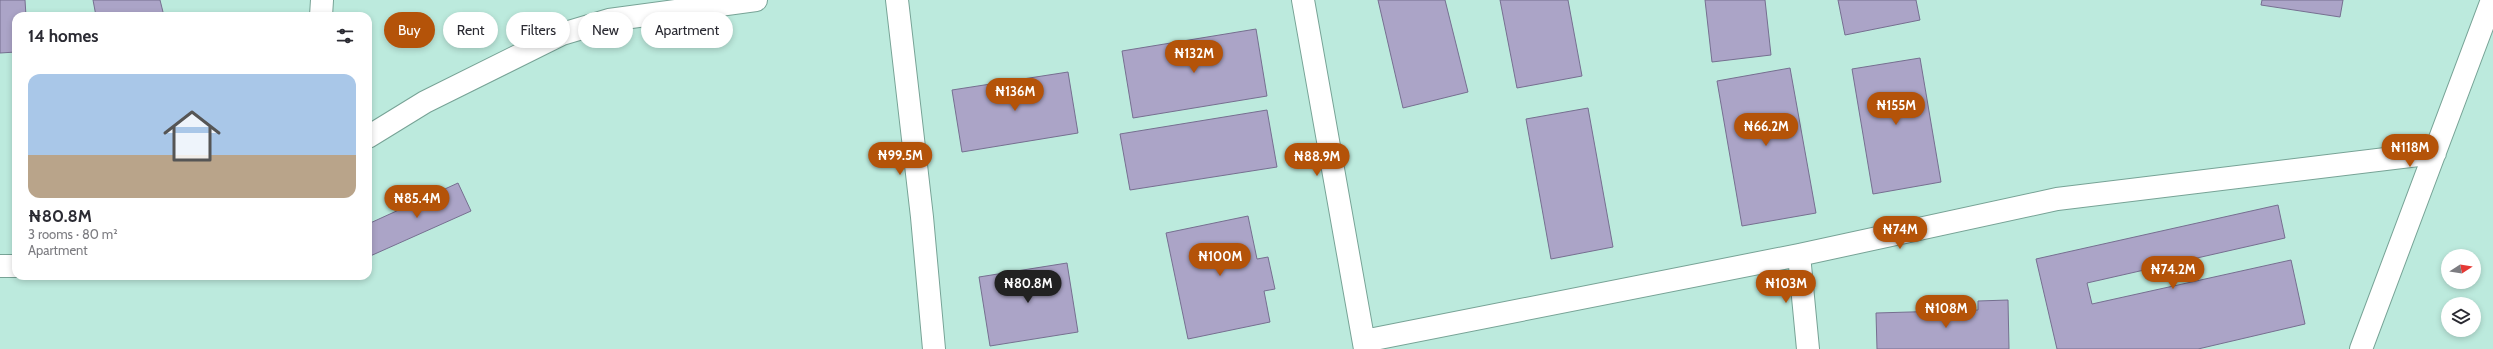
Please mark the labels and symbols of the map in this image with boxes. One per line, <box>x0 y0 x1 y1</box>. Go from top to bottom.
pin: ₦132M <box>1166 40 1222 74</box>
pin: ₦136M <box>987 78 1043 112</box>
pin: ₦155M <box>1868 92 1924 126</box>
pin: ₦66.2M <box>1733 113 1799 147</box>
pin: ₦118M <box>2382 134 2438 168</box>
pin: ₦99.5M <box>867 142 933 176</box>
pin: ₦88.9M <box>1284 143 1350 177</box>
pin: ₦85.4M <box>384 185 450 219</box>
pin: ₦74M <box>1876 216 1924 250</box>
pin: ₦100M <box>1192 243 1248 277</box>
north arrow <box>2441 249 2481 289</box>
pin: ₦74.2M <box>2140 256 2206 290</box>
pin: ₦80.8M <box>995 270 1061 304</box>
pin: ₦103M <box>1758 270 1814 304</box>
pin: ₦108M <box>1918 295 1974 329</box>

